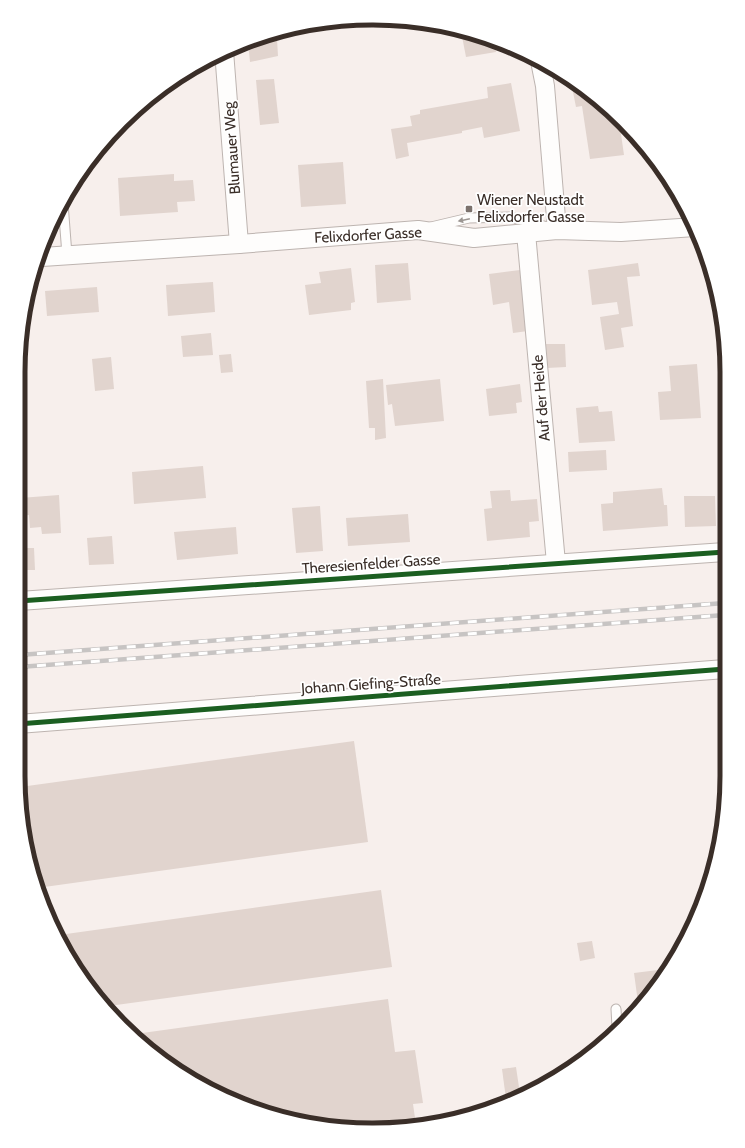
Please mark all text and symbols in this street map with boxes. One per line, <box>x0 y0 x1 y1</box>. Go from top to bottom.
street label: Blumauer Weg <box>220 100 244 195</box>
place label: Wiener Neustadt Felixdorfer Gasse <box>477 191 585 226</box>
marker: Wiener Neustadt Felixdorfer Gasse <box>464 204 474 214</box>
one-way arrow <box>458 217 470 223</box>
street label: Felixdorfer Gasse <box>314 223 423 247</box>
street label: Auf der Heide <box>528 354 554 442</box>
street label: Theresienfelder Gasse <box>301 550 441 578</box>
street label: Johann Giefing-Straße <box>300 670 442 698</box>

